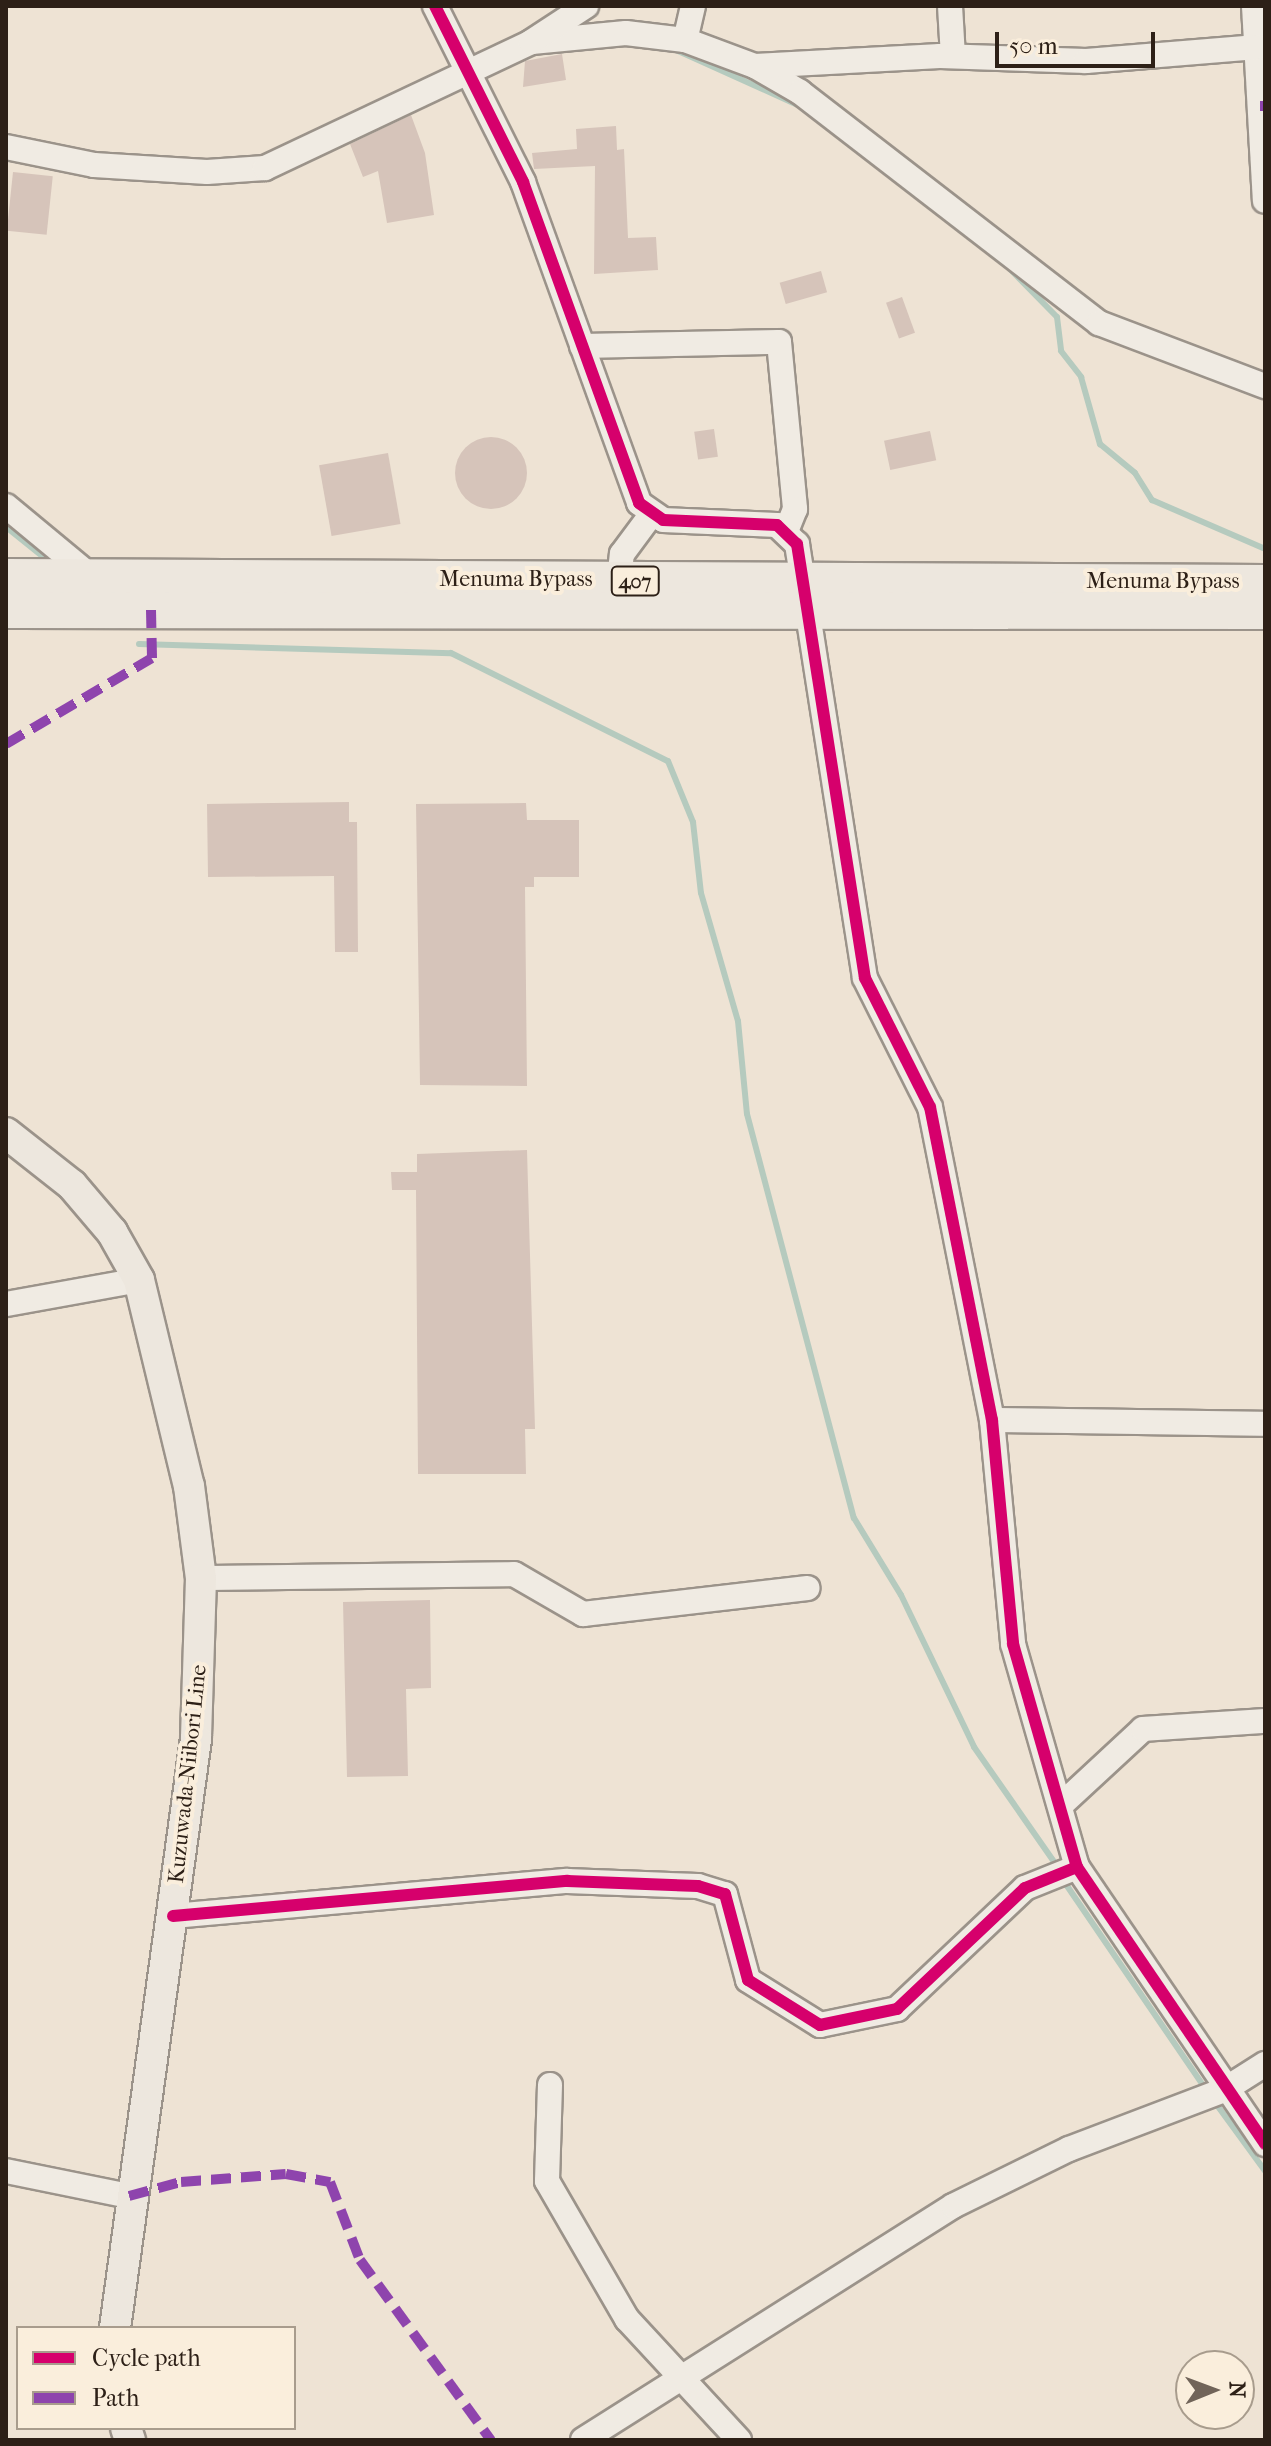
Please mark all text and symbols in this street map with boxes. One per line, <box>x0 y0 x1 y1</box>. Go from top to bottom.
scale bar <box>999 16 1159 66</box>
text: 50 m <box>1009 32 1058 60</box>
road number: 407 <box>609 565 661 597</box>
street label: Menuma Bypass <box>439 567 593 593</box>
street label: Menuma Bypass <box>1086 569 1240 595</box>
street label: Kuzuwada-Niibori Line <box>163 1663 213 1885</box>
legend <box>16 2326 296 2430</box>
text: Cycle path <box>92 2344 201 2372</box>
north arrow <box>1175 2350 1255 2430</box>
text: N <box>1224 2381 1250 2398</box>
text: Path <box>92 2384 139 2412</box>

